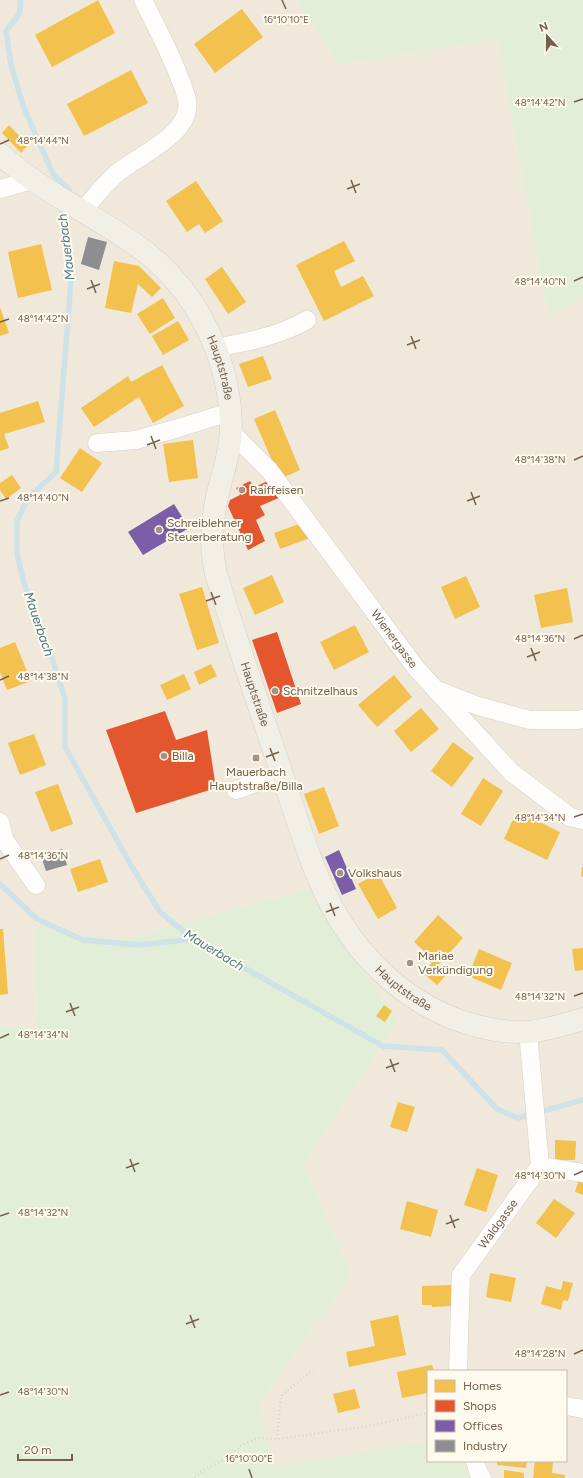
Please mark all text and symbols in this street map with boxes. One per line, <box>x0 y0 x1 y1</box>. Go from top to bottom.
text: 16°10'10"E <box>263 13 309 26</box>
north arrow <box>527 16 567 56</box>
text: N <box>537 20 550 35</box>
text: 48°14'42"N <box>514 96 566 109</box>
text: 48°14'44"N <box>17 134 69 147</box>
water label: Mauerbach <box>54 213 78 281</box>
text: 48°14'40"N <box>514 275 566 288</box>
text: 48°14'42"N <box>17 312 69 325</box>
street label: Hauptstraße <box>204 333 236 401</box>
text: 48°14'38"N <box>515 453 565 466</box>
place label: Raiffeisen <box>250 483 304 497</box>
marker: Raiffeisen <box>237 485 247 495</box>
text: 48°14'40"N <box>17 491 69 504</box>
place label: Schreiblehner Steuerberatung <box>167 516 251 544</box>
marker: Schreiblehner Steuerberatung <box>154 525 164 535</box>
water label: Mauerbach <box>21 590 57 658</box>
street label: Wienergasse <box>368 607 421 671</box>
text: 48°14'36"N <box>515 632 565 645</box>
street label: Hauptstraße <box>238 660 272 729</box>
text: 48°14'38"N <box>18 670 68 683</box>
place label: Schnitzelhaus <box>283 684 358 698</box>
marker: Schnitzelhaus <box>270 686 280 696</box>
place label: Billa <box>172 749 194 763</box>
marker: Billa <box>159 751 169 761</box>
marker: Mauerbach Hauptstraße/Billa <box>251 753 261 763</box>
place label: Mauerbach Hauptstraße/Billa <box>209 765 303 793</box>
text: 48°14'34"N <box>515 811 565 824</box>
text: 48°14'36"N <box>18 849 68 862</box>
place label: Volkshaus <box>348 866 402 880</box>
marker: Volkshaus <box>335 868 345 878</box>
water label: Mauerbach <box>181 926 247 974</box>
place label: Mariae Verkündigung <box>418 949 493 977</box>
marker: Mariae Verkündigung <box>405 958 415 968</box>
street label: Hauptstraße <box>372 963 434 1014</box>
text: 48°14'32"N <box>515 990 565 1003</box>
text: 48°14'34"N <box>18 1028 68 1041</box>
text: 48°14'30"N <box>514 1169 566 1182</box>
street label: Waldgasse <box>475 1196 521 1252</box>
text: 48°14'32"N <box>18 1206 68 1219</box>
text: 48°14'28"N <box>514 1347 566 1360</box>
legend <box>427 1370 567 1462</box>
text: Homes <box>463 1379 502 1393</box>
text: 48°14'30"N <box>17 1385 69 1398</box>
text: Shops <box>463 1399 497 1413</box>
text: Offices <box>463 1419 503 1433</box>
scale bar <box>18 1436 72 1462</box>
text: Industry <box>463 1439 508 1453</box>
text: 20 m <box>24 1443 52 1457</box>
text: 16°10'00"E <box>225 1452 273 1465</box>

